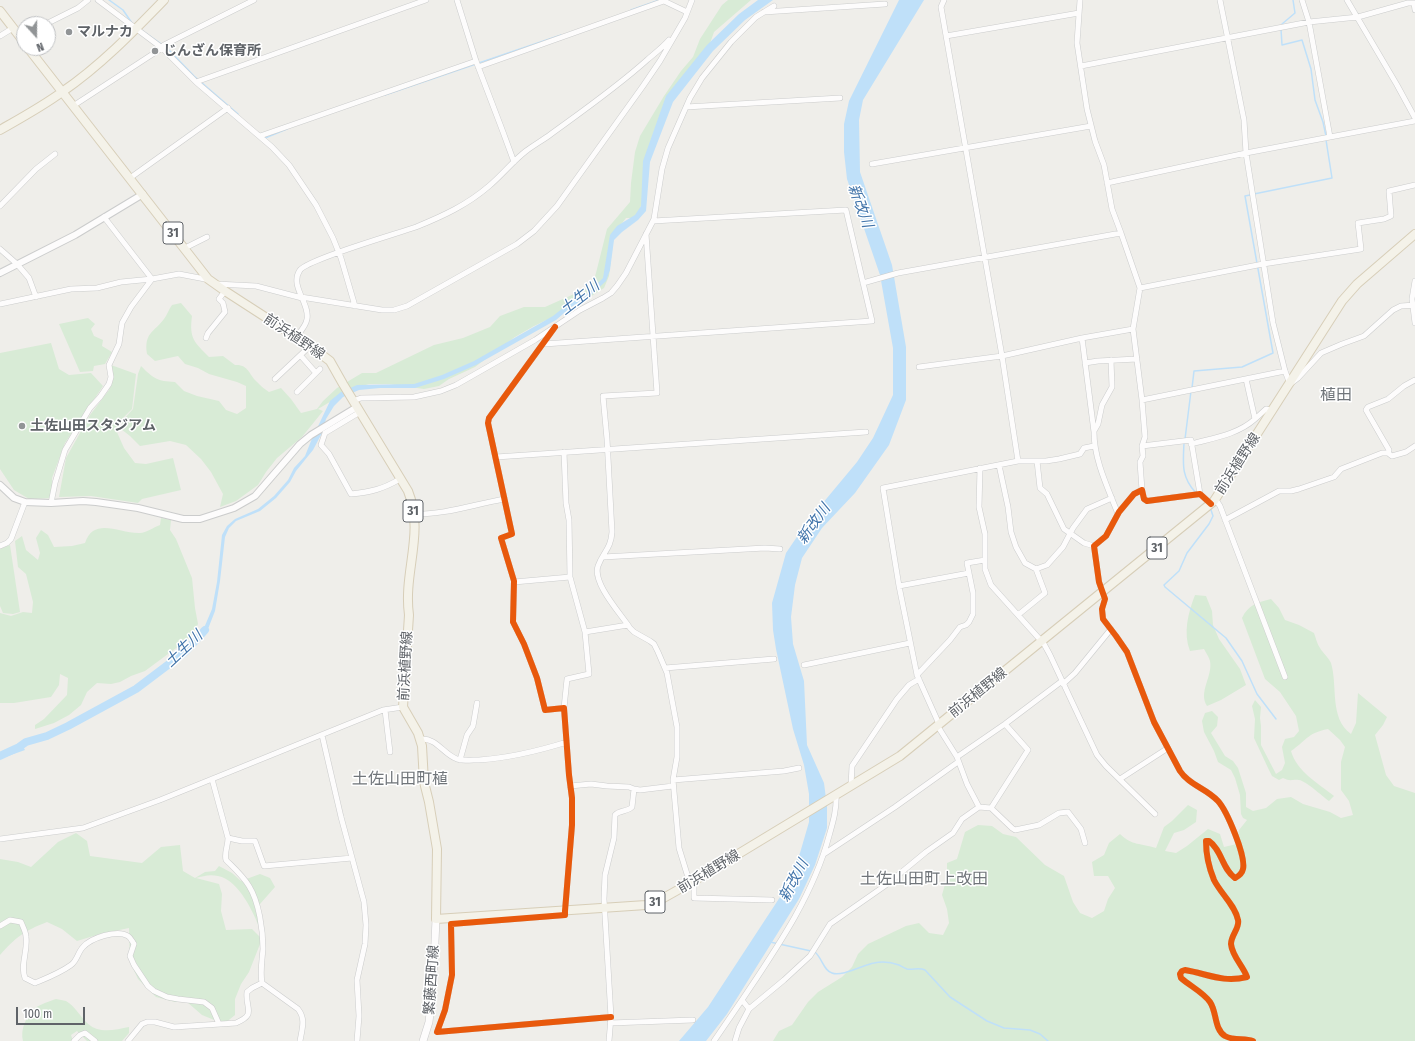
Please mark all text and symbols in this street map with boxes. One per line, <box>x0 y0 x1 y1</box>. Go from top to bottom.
north arrow <box>16 16 56 56</box>
place label: マルナカ <box>77 24 133 40</box>
marker: マルナカ <box>64 27 74 37</box>
text: N <box>35 39 46 54</box>
place label: じんざん保育所 <box>163 43 261 59</box>
marker: じんざん保育所 <box>150 46 160 56</box>
water label: 新改川 <box>844 182 876 230</box>
road number: 31 <box>163 222 183 244</box>
water label: 土生川 <box>557 277 603 319</box>
street label: 前浜植野線 <box>260 310 328 364</box>
district label: 植田 <box>1320 386 1352 406</box>
place label: 土佐山田スタジアム <box>30 418 156 434</box>
marker: 土佐山田スタジアム <box>17 421 27 431</box>
street label: 前浜植野線 <box>1212 430 1264 498</box>
road number: 31 <box>403 500 423 522</box>
water label: 新改川 <box>793 501 835 547</box>
road number: 31 <box>1147 537 1167 559</box>
water label: 土生川 <box>161 627 207 671</box>
street label: 前浜植野線 <box>396 631 416 701</box>
street label: 前浜植野線 <box>946 664 1010 722</box>
district label: 土佐山田町植 <box>352 770 448 790</box>
street label: 前浜植野線 <box>675 847 743 897</box>
water label: 新改川 <box>775 857 813 905</box>
district label: 土佐山田町上改田 <box>860 870 988 890</box>
road number: 31 <box>645 891 665 913</box>
street label: 繁藤西町線 <box>421 944 443 1016</box>
scale bar <box>18 999 87 1025</box>
text: 100 m <box>23 1007 52 1021</box>

